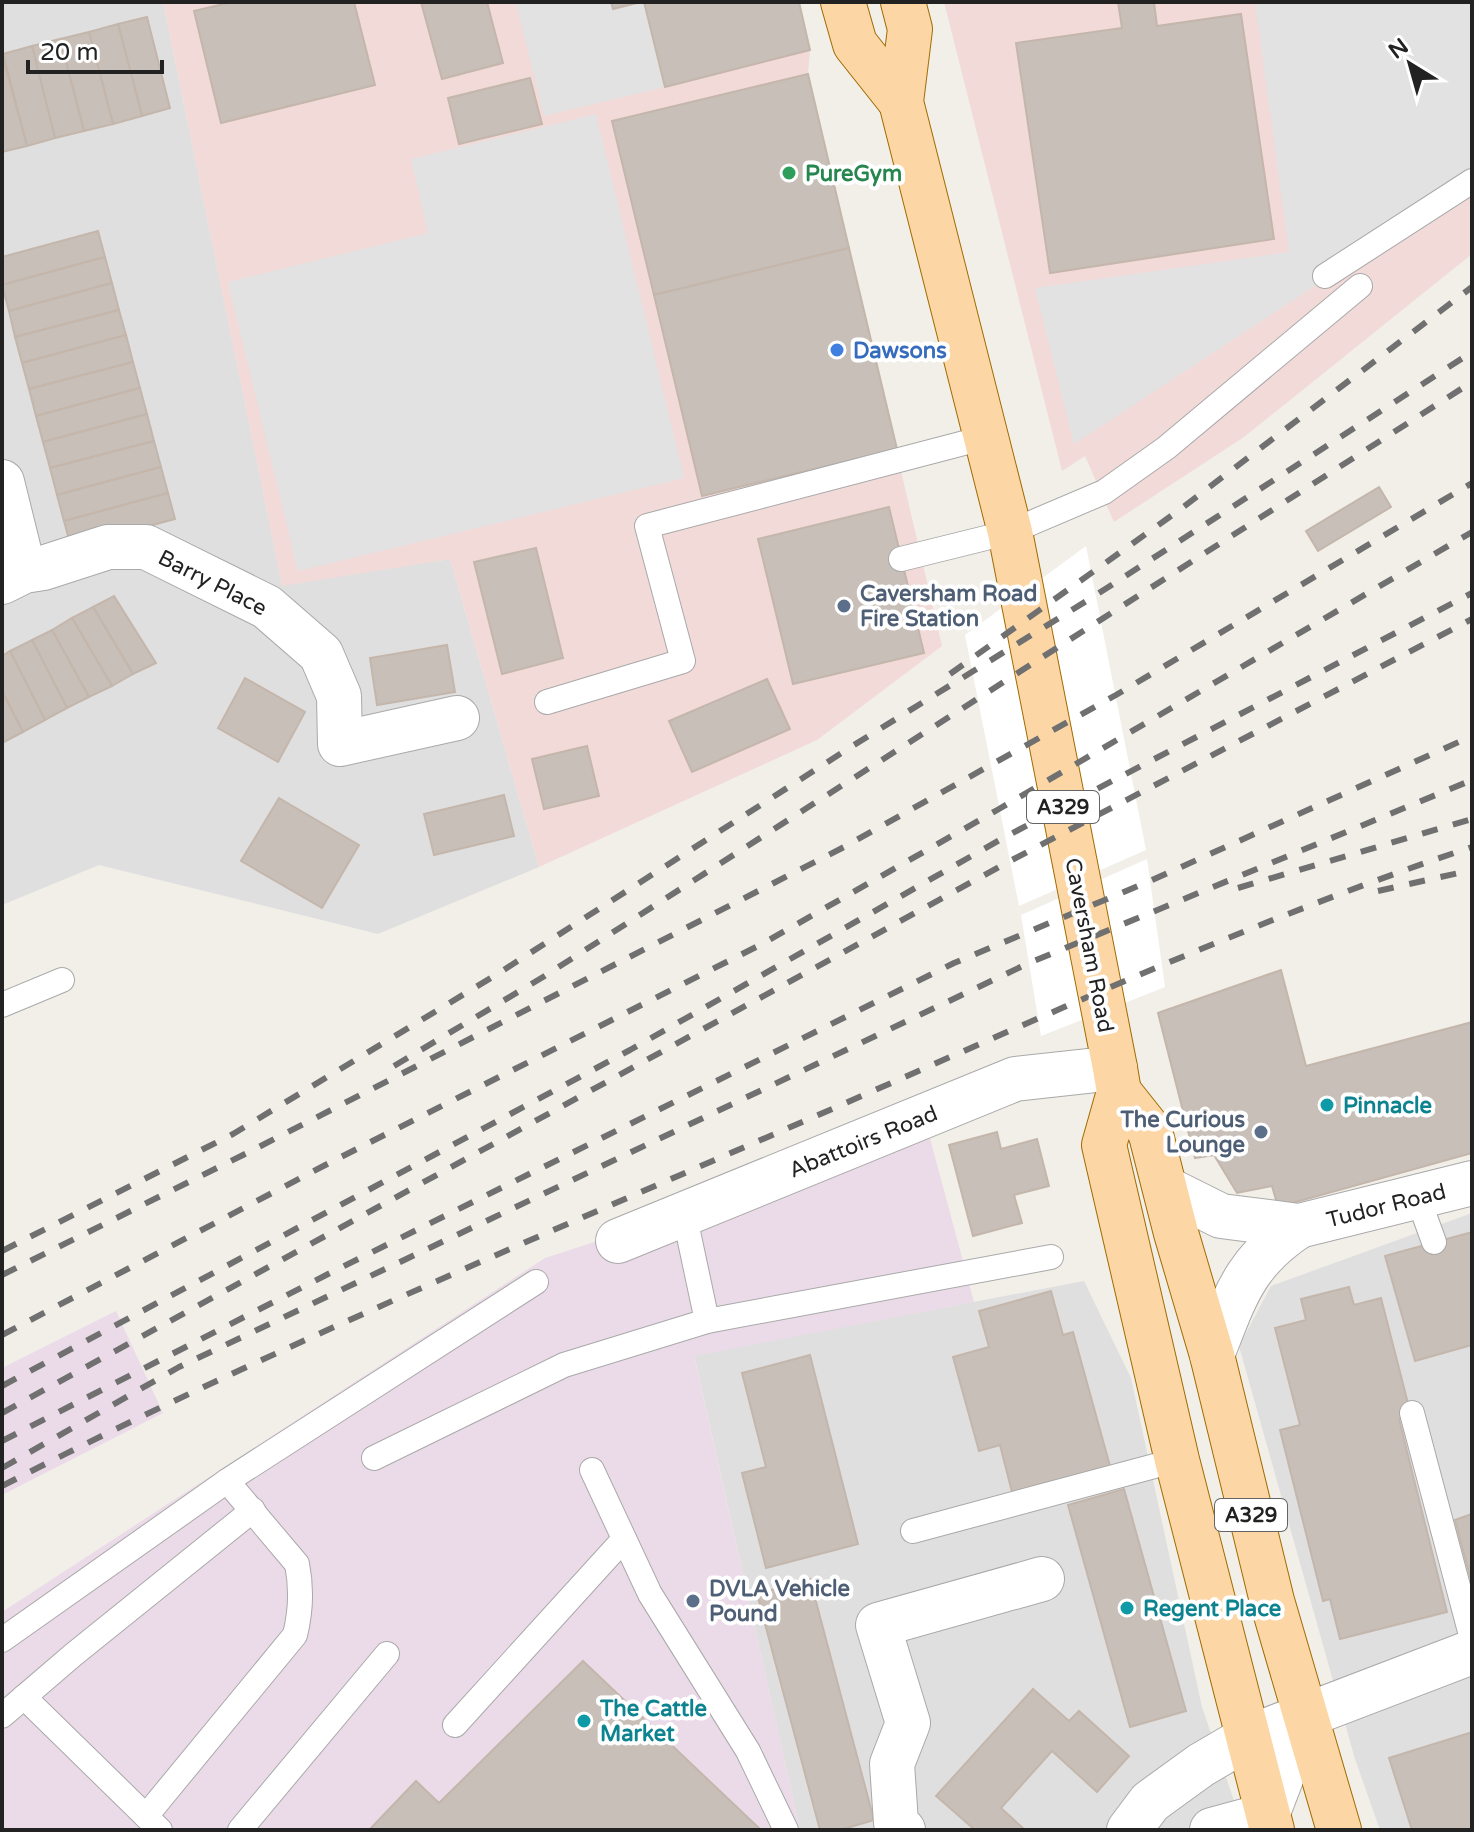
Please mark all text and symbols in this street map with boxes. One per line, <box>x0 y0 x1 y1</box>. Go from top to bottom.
scale bar <box>28 24 162 74</box>
north arrow <box>1370 24 1450 104</box>
text: N <box>1384 33 1413 65</box>
text: 20 m <box>40 38 98 67</box>
place label: PureGym <box>805 161 902 187</box>
marker: PureGym <box>780 164 798 182</box>
place label: Dawsons <box>853 338 947 364</box>
marker: Dawsons <box>828 341 846 359</box>
street label: Barry Place <box>154 544 271 621</box>
place label: Caversham Road Fire Station <box>860 581 1037 632</box>
marker: Caversham Road Fire Station <box>835 597 853 615</box>
road number: A329 <box>1027 791 1099 823</box>
street label: Caversham Road <box>1059 856 1119 1035</box>
place label: Pinnacle <box>1343 1093 1432 1119</box>
marker: Pinnacle <box>1318 1096 1336 1114</box>
street label: Abattoirs Road <box>785 1100 941 1184</box>
place label: The Curious Lounge <box>1119 1107 1245 1158</box>
marker: The Curious Lounge <box>1252 1123 1270 1141</box>
street label: Tudor Road <box>1324 1179 1449 1233</box>
road number: A329 <box>1215 1499 1287 1531</box>
place label: DVLA Vehicle Pound <box>709 1576 850 1627</box>
marker: DVLA Vehicle Pound <box>684 1592 702 1610</box>
place label: Regent Place <box>1143 1596 1281 1622</box>
marker: Regent Place <box>1118 1599 1136 1617</box>
place label: The Cattle Market <box>599 1696 707 1747</box>
marker: The Cattle Market <box>575 1712 593 1730</box>

